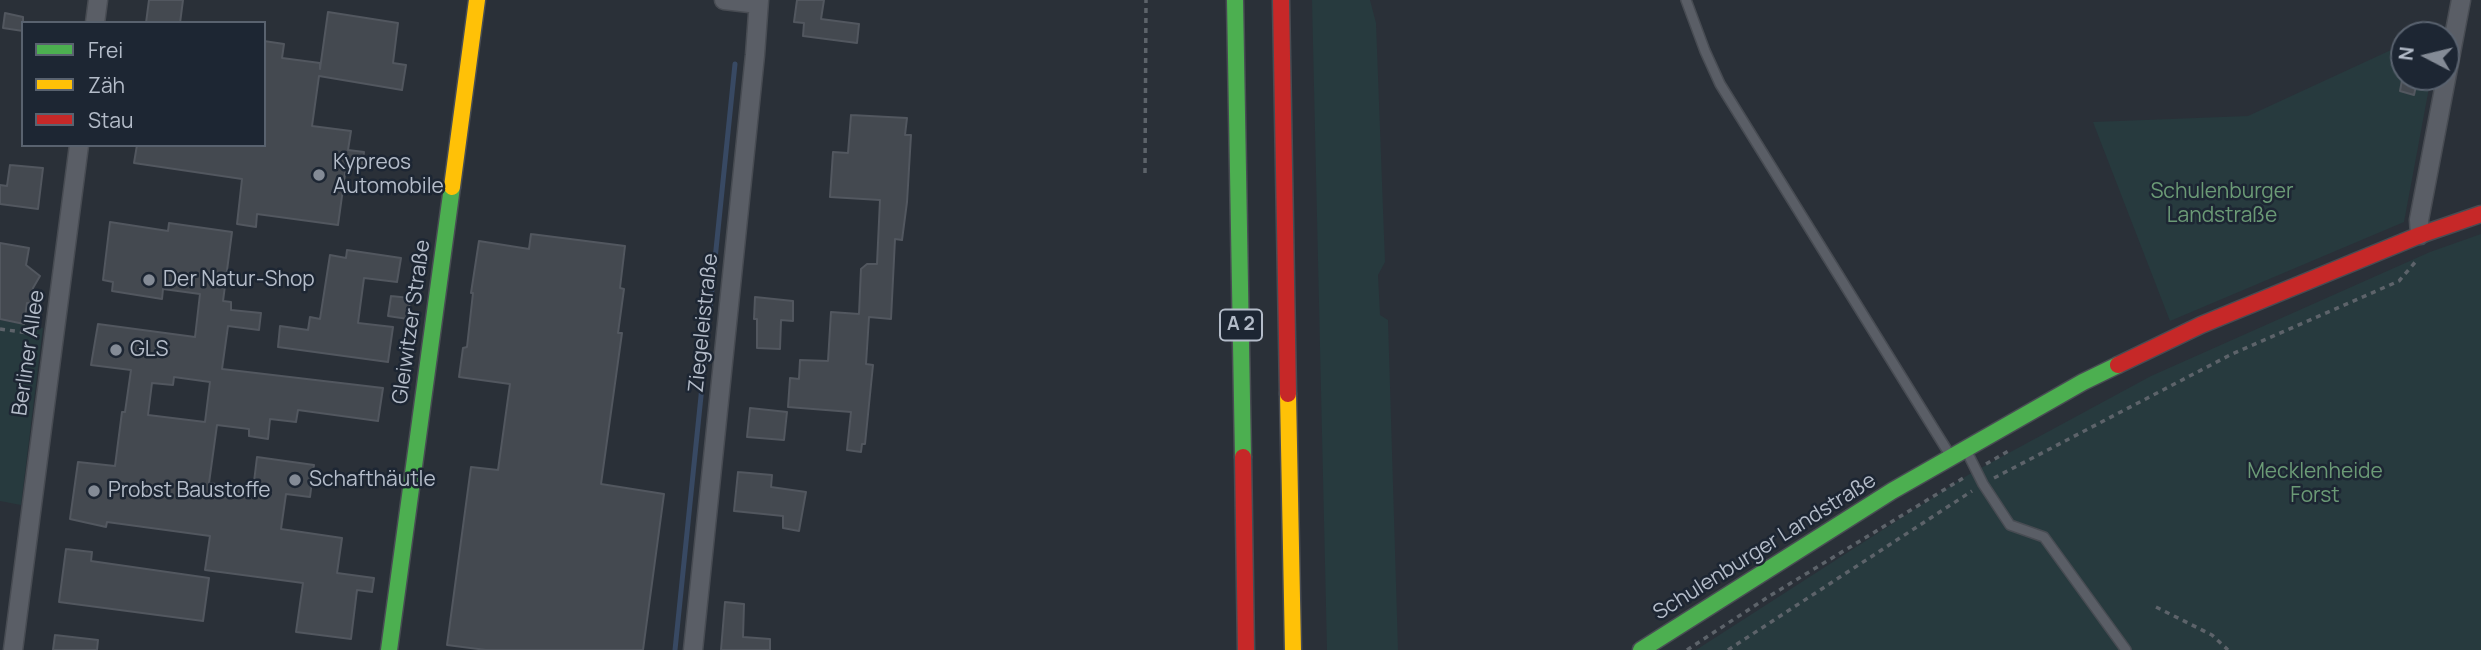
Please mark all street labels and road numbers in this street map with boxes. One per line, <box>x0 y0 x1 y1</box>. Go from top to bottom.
street label: Gleiwitzer Straße <box>388 238 436 406</box>
street label: Ziegeleistraße <box>684 252 724 394</box>
street label: Berliner Allee <box>8 289 50 417</box>
road number: A 2 <box>1220 310 1262 340</box>
street label: Schulenburger Landstraße <box>1649 468 1881 626</box>

